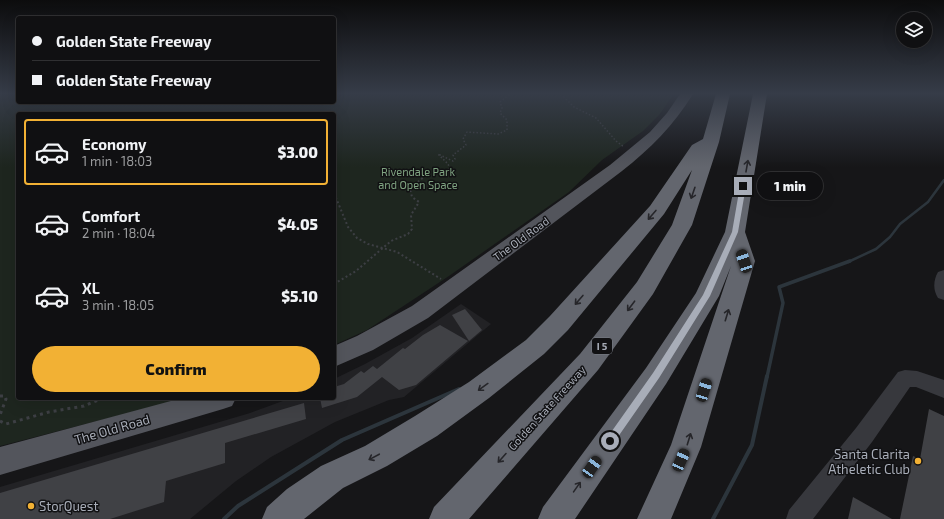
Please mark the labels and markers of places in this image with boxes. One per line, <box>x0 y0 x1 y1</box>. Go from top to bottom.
place label: Santa Clarita Atheletic Club <box>828 446 910 477</box>
marker: Santa Clarita Atheletic Club <box>913 456 923 466</box>
place label: StorQuest <box>39 498 98 514</box>
marker: StorQuest <box>26 501 36 511</box>

